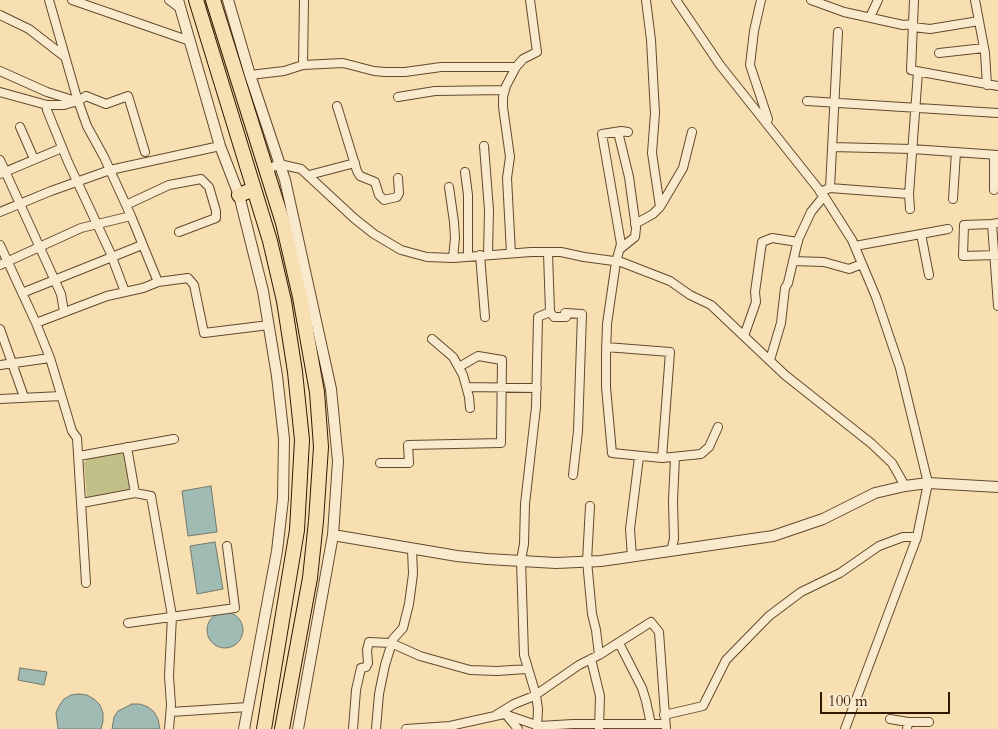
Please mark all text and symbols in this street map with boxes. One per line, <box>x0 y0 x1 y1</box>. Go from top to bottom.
scale bar <box>823 682 953 714</box>
text: 100 m <box>828 691 868 711</box>

